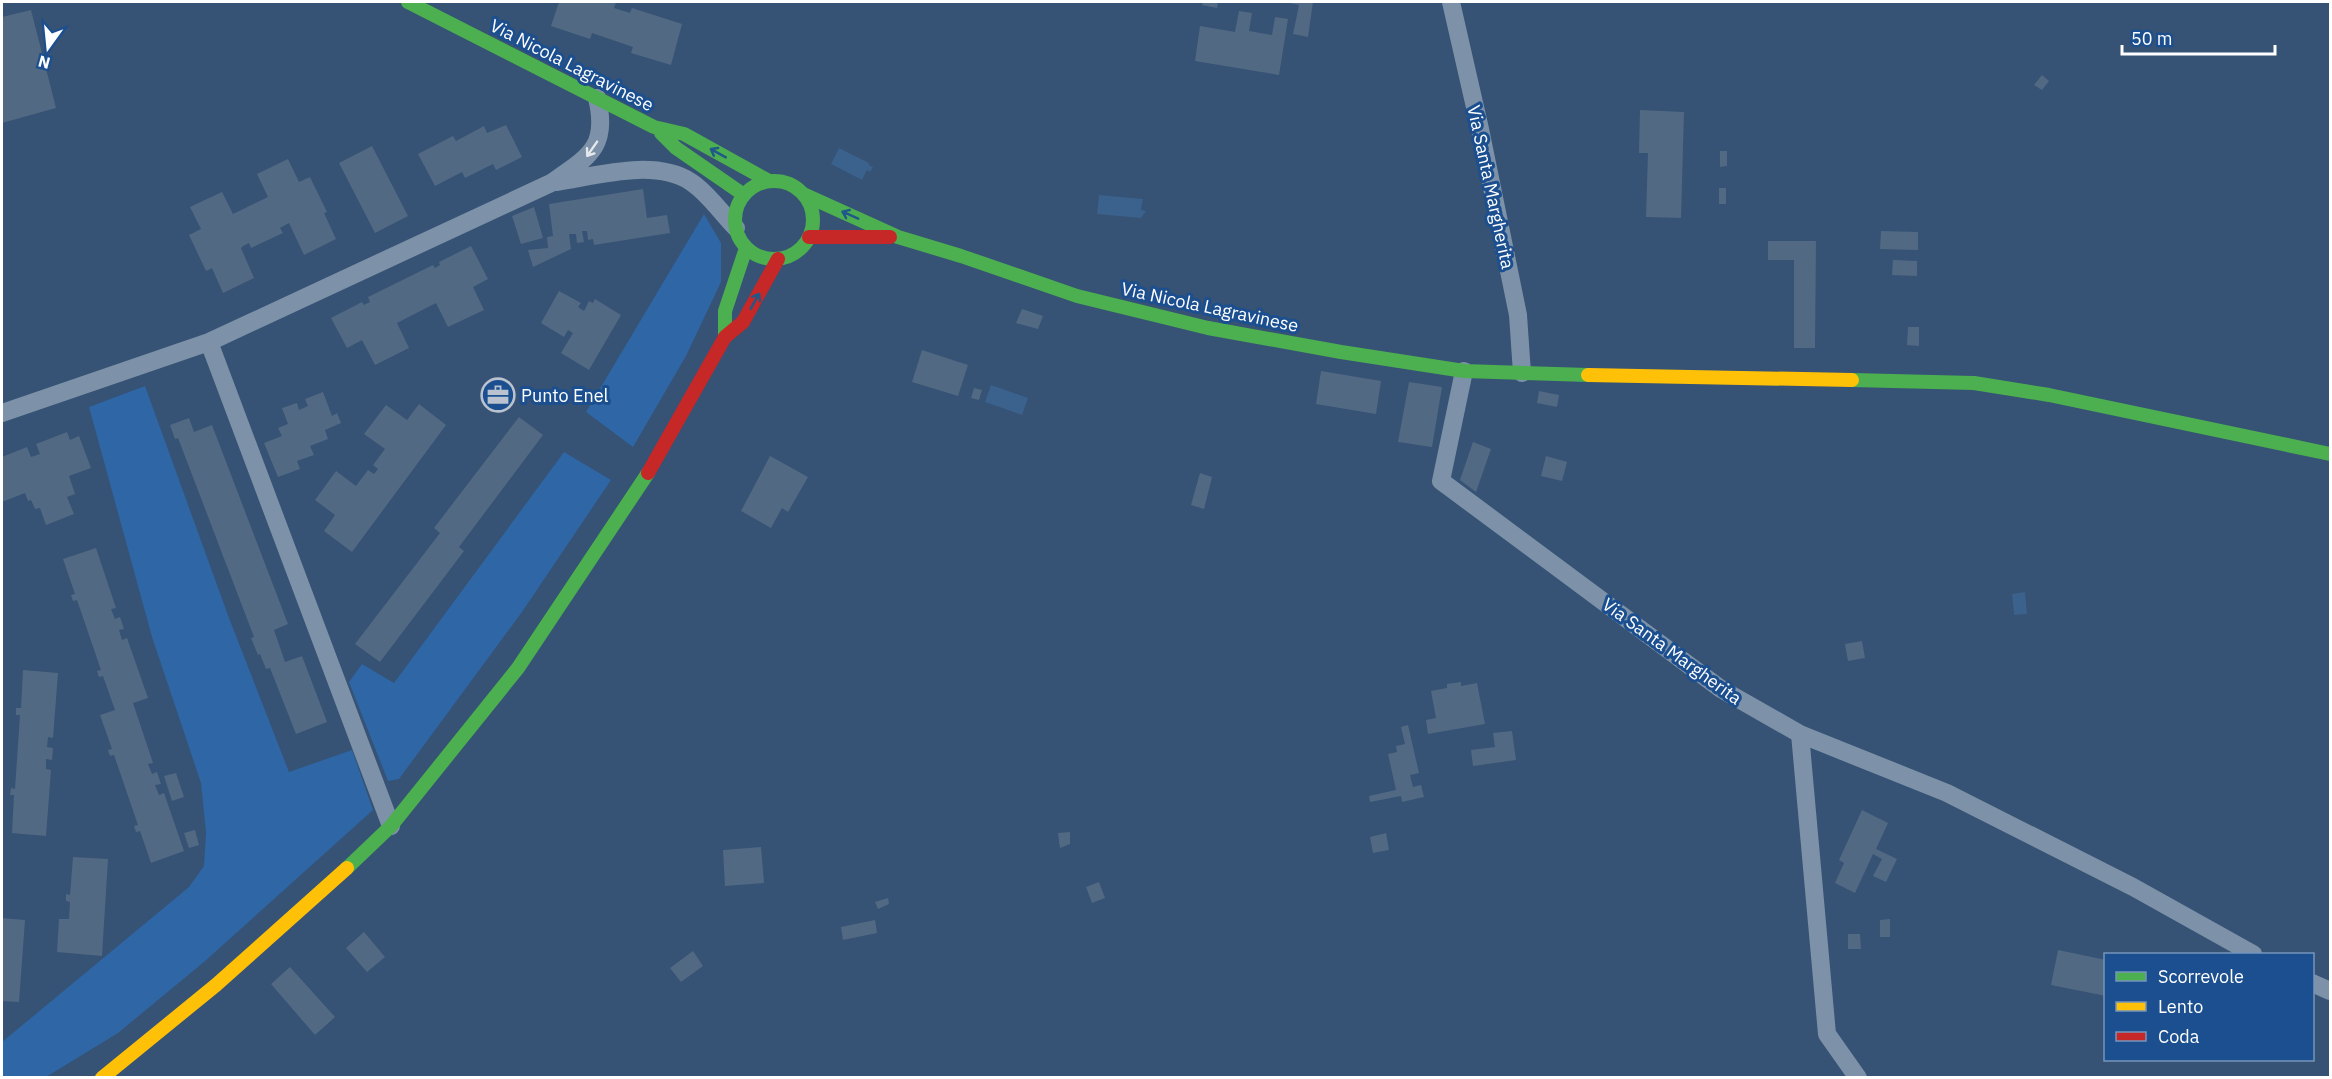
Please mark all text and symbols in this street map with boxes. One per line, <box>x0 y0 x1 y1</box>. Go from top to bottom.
street label: Via Nicola Lagravinese <box>486 14 658 116</box>
north arrow <box>18 18 78 78</box>
scale bar <box>2122 18 2275 56</box>
text: 50 m <box>2131 27 2173 50</box>
text: N <box>36 51 52 74</box>
street label: Via Santa Margherita <box>1462 103 1520 271</box>
one-way arrow <box>586 140 598 156</box>
one-way arrow <box>710 147 727 159</box>
one-way arrow <box>842 209 860 221</box>
street label: Via Nicola Lagravinese <box>1119 277 1301 337</box>
one-way arrow <box>749 292 761 309</box>
office icon: Punto Enel <box>480 377 516 413</box>
place label: Punto Enel <box>521 384 609 407</box>
street label: Via Santa Margherita <box>1598 593 1747 710</box>
legend <box>2104 953 2314 1061</box>
text: Scorrevole <box>2158 965 2244 988</box>
text: Lento <box>2158 995 2203 1018</box>
text: Coda <box>2158 1025 2200 1048</box>

